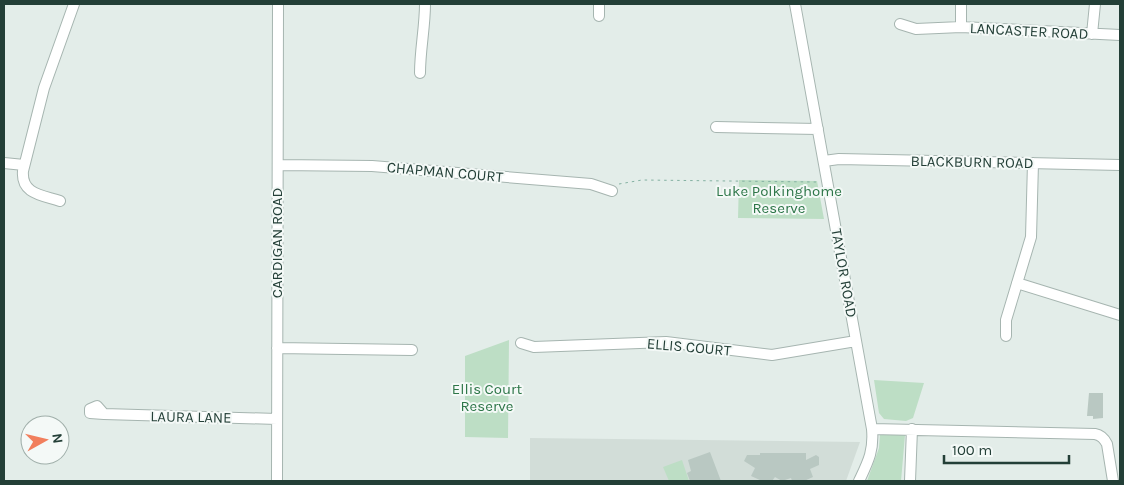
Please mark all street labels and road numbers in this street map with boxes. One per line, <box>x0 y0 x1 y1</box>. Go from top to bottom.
street label: LANCASTER ROAD <box>969 19 1089 43</box>
street label: BLACKBURN ROAD <box>910 152 1034 172</box>
street label: CHAPMAN COURT <box>386 158 504 186</box>
street label: CARDIGAN ROAD <box>268 188 286 298</box>
street label: TAYLOR ROAD <box>827 227 861 319</box>
street label: ELLIS COURT <box>646 334 732 360</box>
street label: LAURA LANE <box>150 407 232 427</box>

